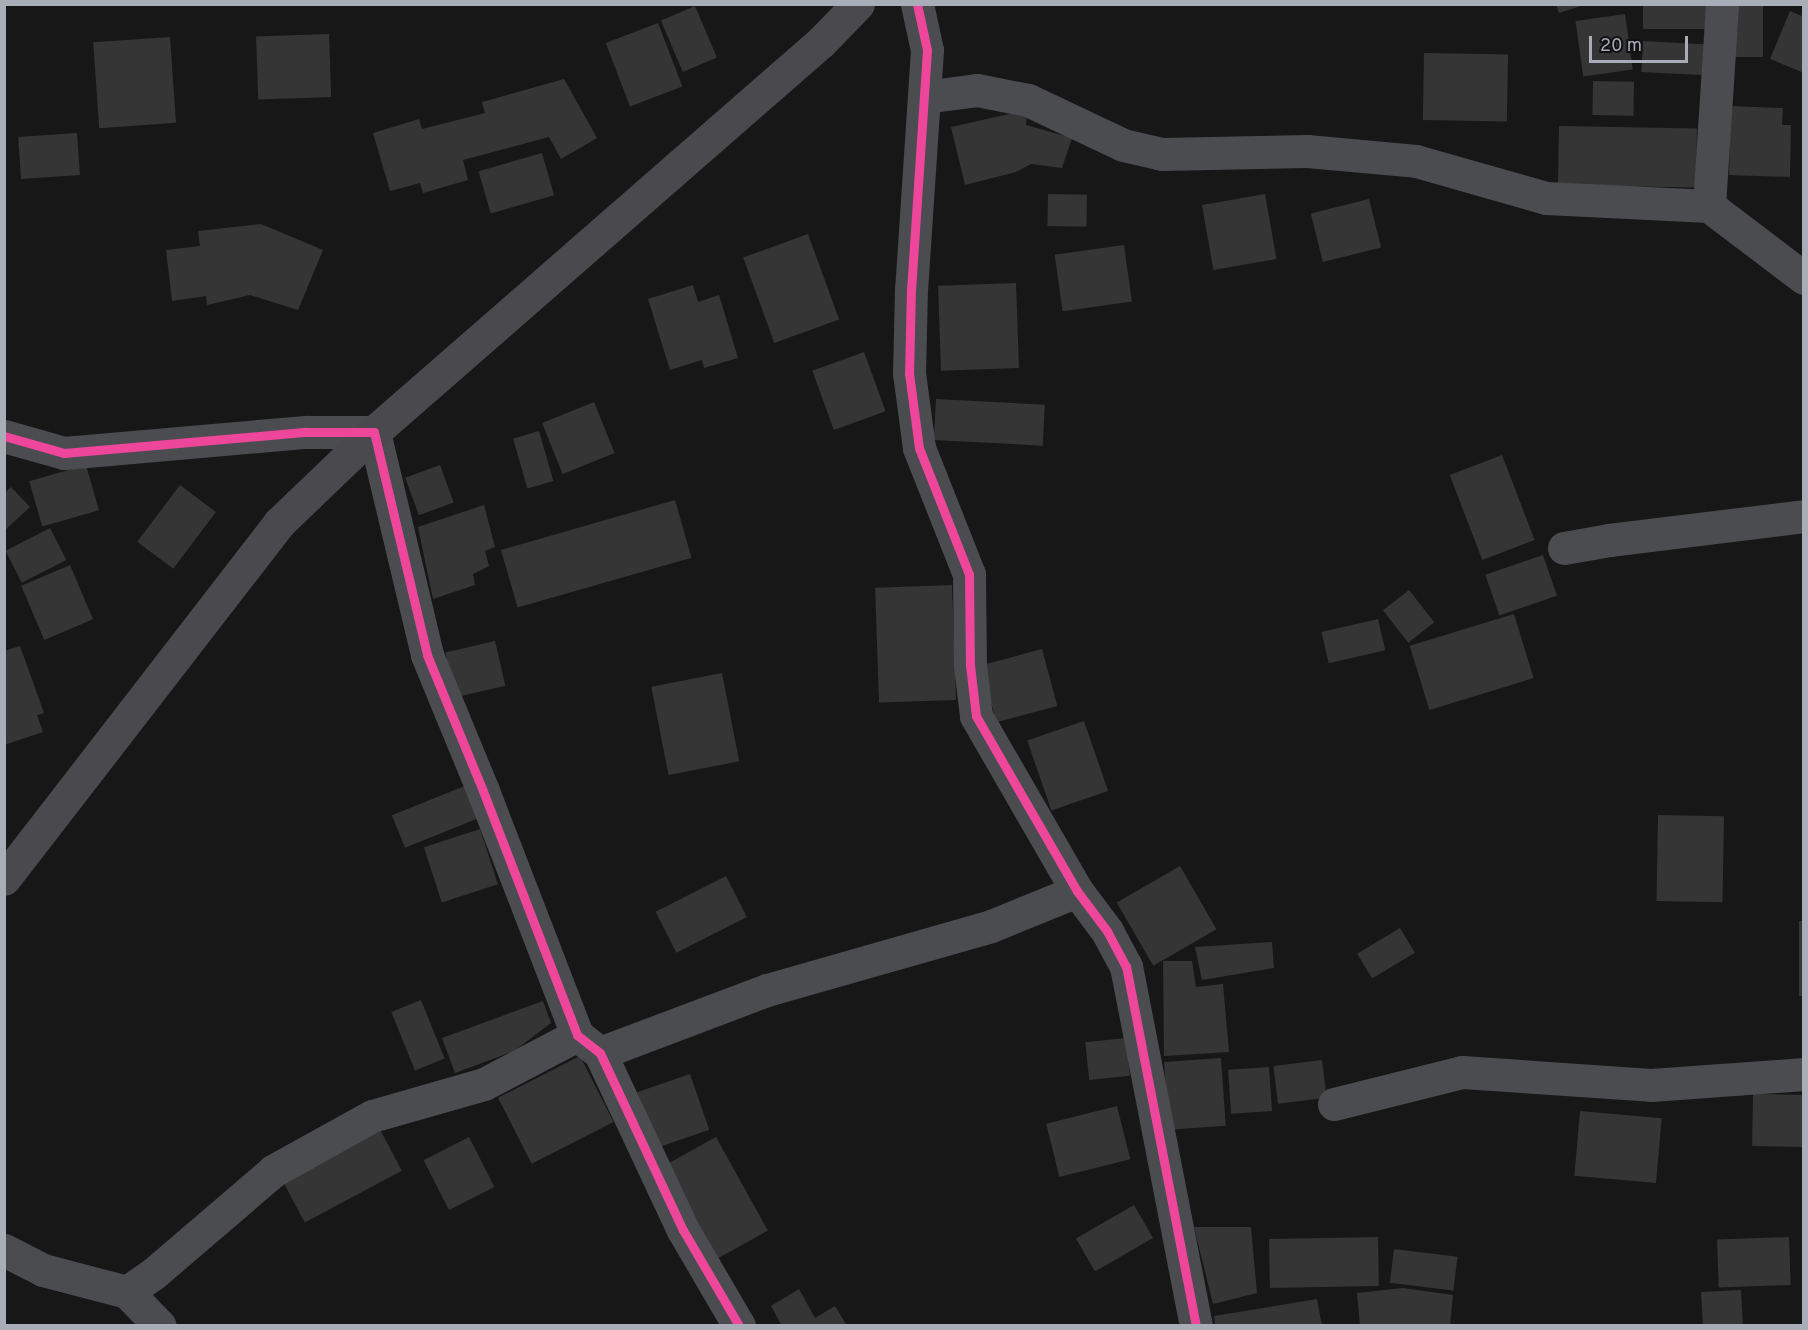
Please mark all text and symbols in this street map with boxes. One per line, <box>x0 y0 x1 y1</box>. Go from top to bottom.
scale bar <box>1592 24 1691 62</box>
text: 20 m <box>1600 35 1642 58</box>

